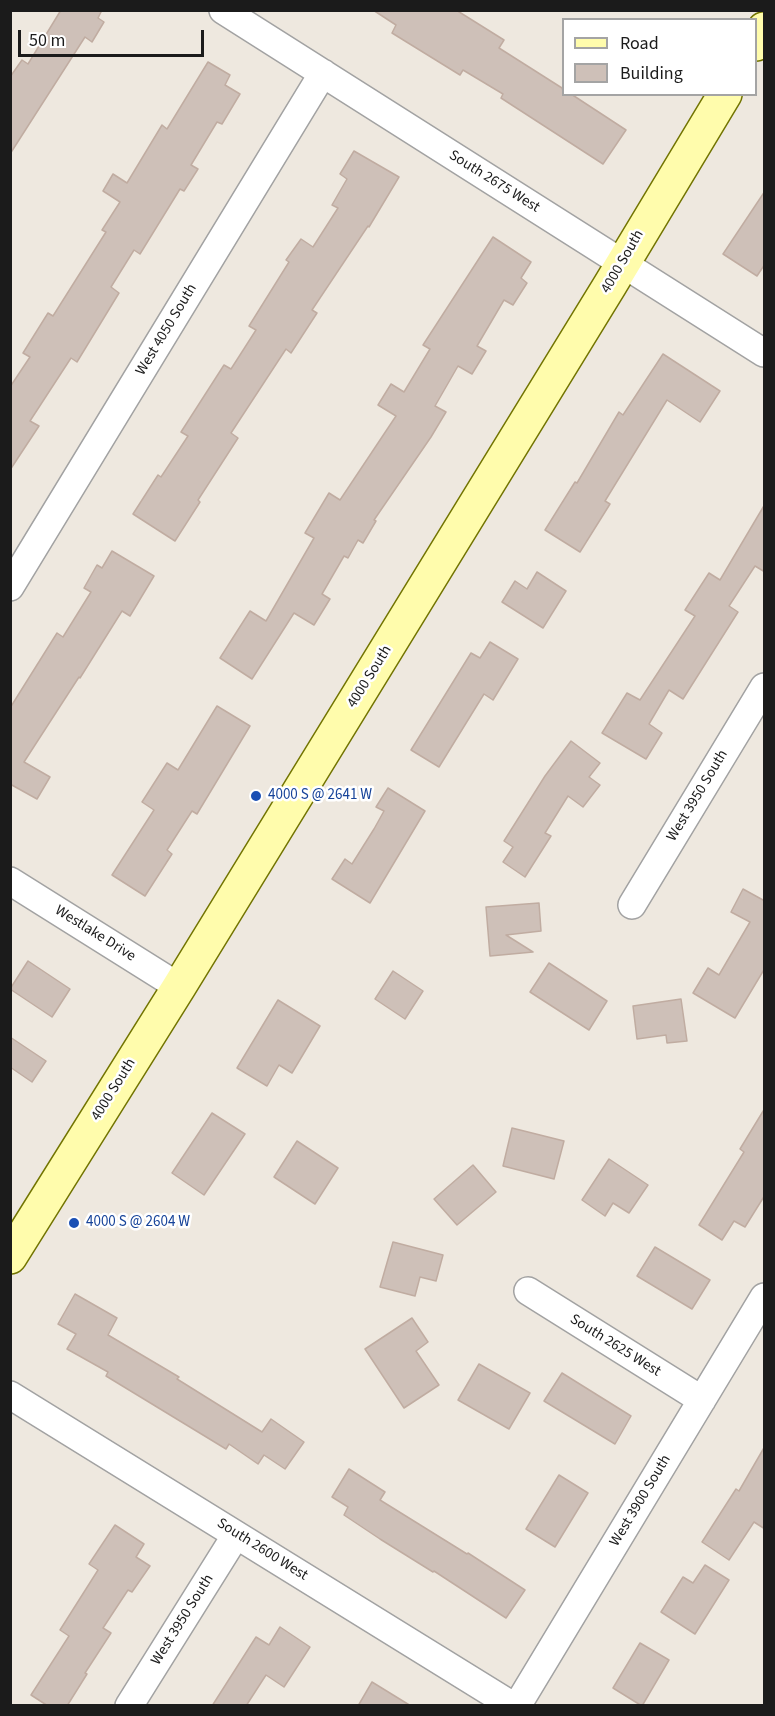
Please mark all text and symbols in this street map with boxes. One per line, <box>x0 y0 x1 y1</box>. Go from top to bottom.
scale bar <box>21 18 207 56</box>
legend <box>562 18 757 96</box>
text: 50 m <box>29 28 65 53</box>
text: Road <box>620 31 659 56</box>
text: Building <box>620 61 683 86</box>
street label: South 2675 West <box>445 147 543 217</box>
street label: 4000 South <box>598 227 648 297</box>
street label: West 4050 South <box>133 281 201 379</box>
street label: 4000 South <box>344 642 396 712</box>
street label: West 3950 South <box>664 747 732 845</box>
place label: 4000 S @ 2641 W <box>268 787 372 805</box>
marker: 4000 S @ 2641 W <box>249 789 263 803</box>
street label: Westlake Drive <box>51 902 139 966</box>
street label: 4000 South <box>88 1055 140 1125</box>
place label: 4000 S @ 2604 W <box>86 1214 190 1232</box>
marker: 4000 S @ 2604 W <box>67 1216 81 1230</box>
street label: South 2625 West <box>566 1311 664 1381</box>
street label: West 3900 South <box>607 1452 675 1550</box>
street label: South 2600 West <box>213 1515 311 1585</box>
street label: West 3950 South <box>148 1571 218 1669</box>

